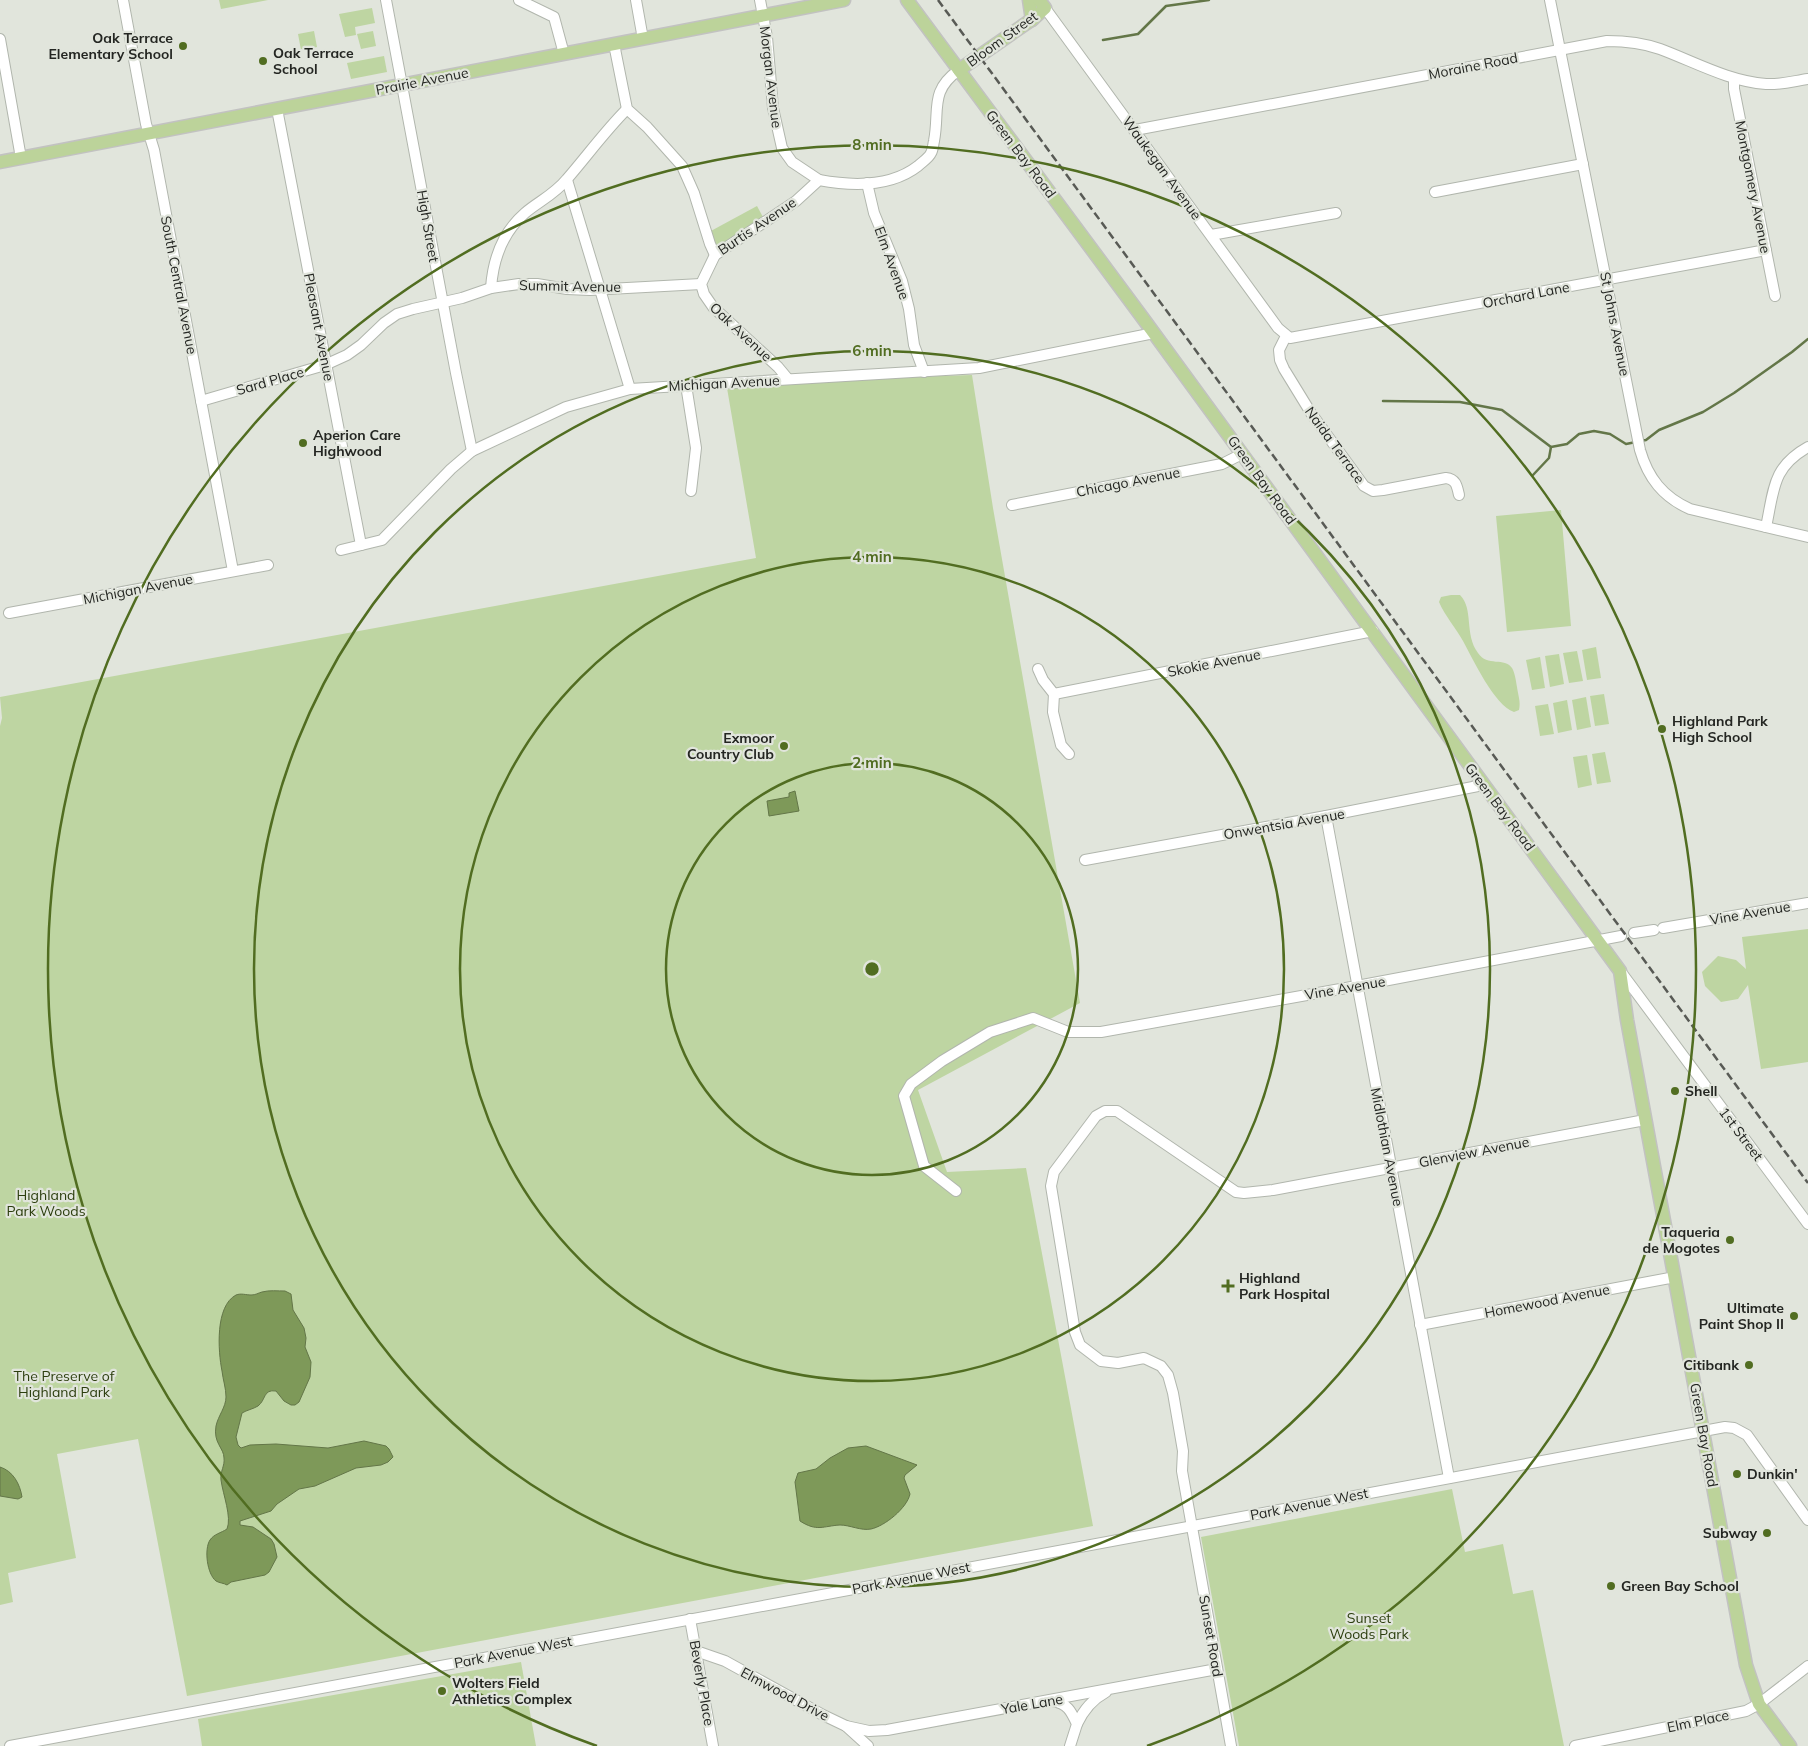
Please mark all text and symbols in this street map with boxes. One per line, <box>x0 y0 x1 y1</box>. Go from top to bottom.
street label: Bloom Street <box>963 7 1041 71</box>
street label: Morgan Avenue <box>756 25 786 129</box>
place label: Oak Terrace Elementary School <box>49 29 173 63</box>
marker: Oak Terrace Elementary School <box>177 40 189 52</box>
place label: Oak Terrace School <box>273 44 354 78</box>
street label: Moraine Road <box>1427 49 1519 83</box>
marker: Oak Terrace School <box>257 55 269 67</box>
street label: Prairie Avenue <box>374 63 470 99</box>
street label: Green Bay Road <box>982 106 1060 202</box>
street label: Waukegan Avenue <box>1118 113 1206 223</box>
street label: Montgomery Avenue <box>1731 119 1775 255</box>
text: 8 min <box>852 135 892 154</box>
street label: High Street <box>413 188 443 264</box>
street label: Burtis Avenue <box>714 193 800 259</box>
street label: South Central Avenue <box>157 214 201 356</box>
street label: Elm Avenue <box>870 224 914 302</box>
street label: St Johns Avenue <box>1596 270 1634 378</box>
street label: Pleasant Avenue <box>300 272 338 382</box>
street label: Summit Avenue <box>519 276 621 296</box>
street label: Orchard Lane <box>1481 278 1571 312</box>
street label: Oak Avenue <box>706 299 776 365</box>
text: 6 min <box>852 341 892 360</box>
street label: Sard Place <box>234 363 306 399</box>
street label: Michigan Avenue <box>668 371 780 395</box>
street label: Naida Terrace <box>1301 403 1369 487</box>
place label: Aperion Care Highwood <box>313 426 401 460</box>
street label: Green Bay Road <box>1224 432 1300 528</box>
marker: Aperion Care Highwood <box>297 437 309 449</box>
street label: Chicago Avenue <box>1075 463 1181 501</box>
text: 4 min <box>852 547 892 566</box>
street label: Michigan Avenue <box>82 570 194 608</box>
street label: Skokie Avenue <box>1166 645 1262 681</box>
place label: Highland Park High School <box>1672 712 1768 746</box>
marker: Highland Park High School <box>1656 723 1668 735</box>
place label: Exmoor Country Club <box>687 729 774 763</box>
marker: Exmoor Country Club <box>778 740 790 752</box>
text: 2 min <box>852 753 892 772</box>
street label: Green Bay Road <box>1461 759 1539 855</box>
street label: Onwentsia Avenue <box>1222 804 1346 844</box>
street label: Vine Avenue <box>1708 897 1792 929</box>
centre of rings <box>863 960 881 978</box>
street label: Vine Avenue <box>1303 972 1387 1004</box>
place label: Shell <box>1685 1082 1717 1100</box>
marker: Shell <box>1669 1085 1681 1097</box>
street label: Midlothian Avenue <box>1367 1086 1407 1208</box>
street label: 1st Street <box>1715 1104 1767 1164</box>
street label: Glenview Avenue <box>1417 1132 1531 1172</box>
park label: Highland Park Woods <box>6 1186 86 1220</box>
place label: Taqueria de Mogotes <box>1642 1223 1720 1257</box>
marker: Taqueria de Mogotes <box>1724 1234 1736 1246</box>
place label: Highland Park Hospital <box>1239 1269 1330 1303</box>
marker: Highland Park Hospital <box>1221 1279 1235 1293</box>
street label: Homewood Avenue <box>1483 1280 1611 1322</box>
place label: Ultimate Paint Shop II <box>1699 1299 1784 1333</box>
marker: Ultimate Paint Shop II <box>1788 1310 1800 1322</box>
place label: Citibank <box>1683 1356 1739 1374</box>
marker: Citibank <box>1743 1359 1755 1371</box>
park label: The Preserve of Highland Park <box>14 1367 115 1401</box>
street label: Green Bay Road <box>1686 1381 1722 1489</box>
place label: Dunkin' <box>1747 1465 1798 1483</box>
marker: Dunkin' <box>1731 1468 1743 1480</box>
street label: Park Avenue West <box>1249 1484 1370 1524</box>
place label: Subway <box>1703 1524 1757 1542</box>
marker: Subway <box>1761 1527 1773 1539</box>
street label: Park Avenue West <box>851 1558 972 1598</box>
place label: Green Bay School <box>1621 1577 1739 1595</box>
marker: Green Bay School <box>1605 1580 1617 1592</box>
street label: Sunset Road <box>1195 1594 1227 1678</box>
park label: Sunset Woods Park <box>1329 1609 1409 1643</box>
street label: Park Avenue West <box>453 1632 574 1672</box>
street label: Beverly Place <box>686 1639 718 1727</box>
street label: Elmwood Drive <box>738 1663 832 1725</box>
place label: Wolters Field Athletics Complex <box>452 1674 572 1708</box>
marker: Wolters Field Athletics Complex <box>436 1685 448 1697</box>
street label: Yale Lane <box>999 1690 1064 1718</box>
street label: Elm Place <box>1665 1706 1731 1736</box>

